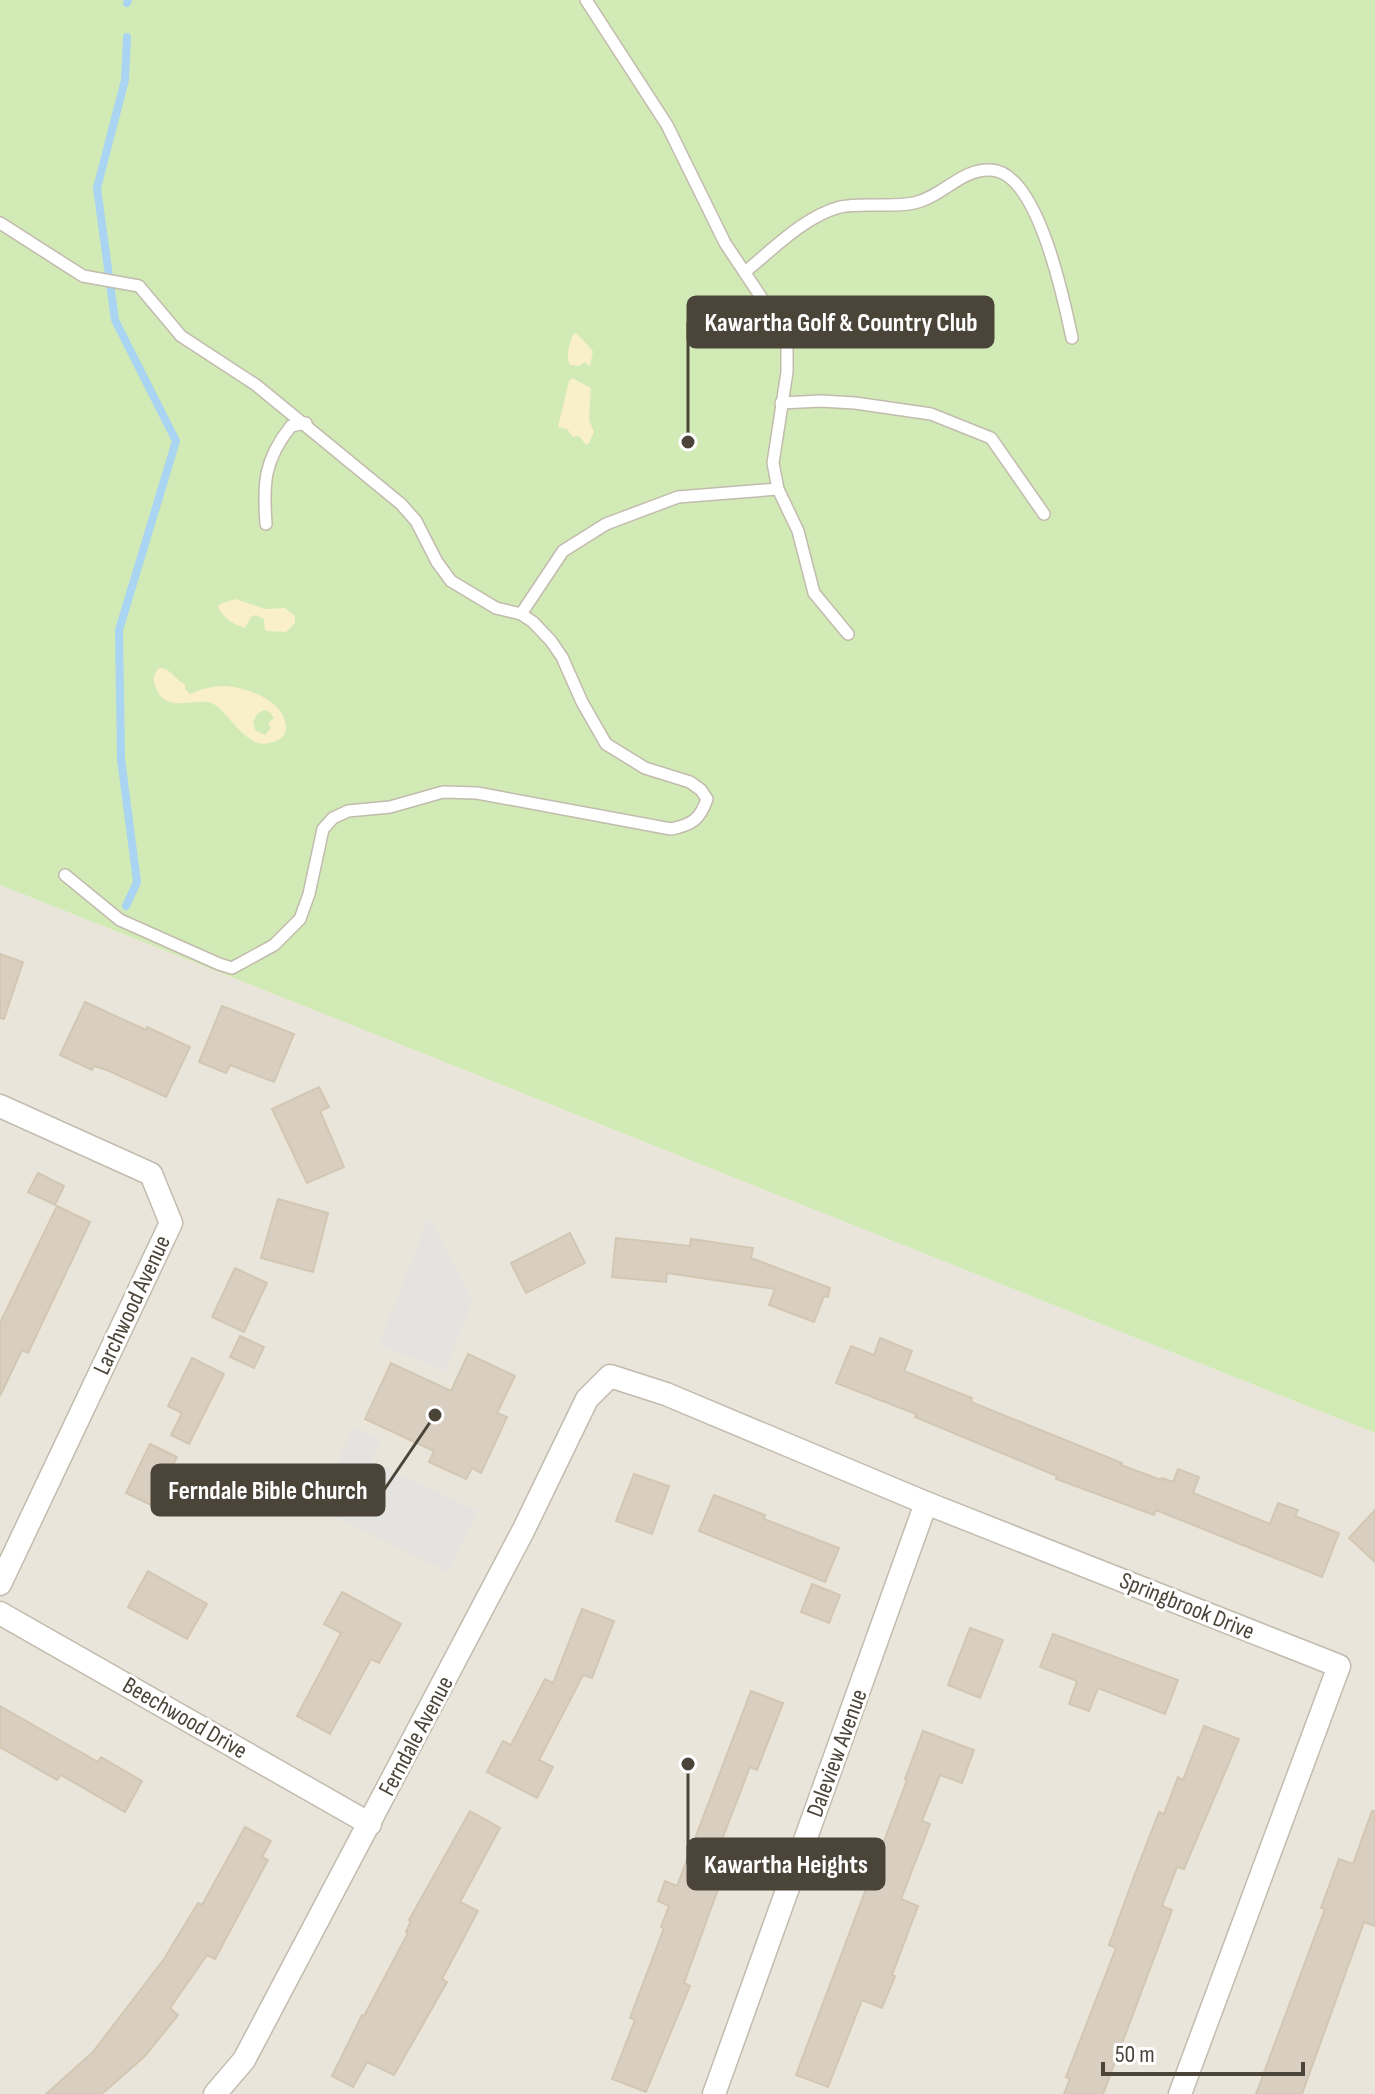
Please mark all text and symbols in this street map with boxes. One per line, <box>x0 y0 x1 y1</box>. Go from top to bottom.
callout: Kawartha Golf & Country Club <box>688 297 993 347</box>
text: Kawartha Golf & Country Club <box>704 308 978 339</box>
street label: Larchwood Avenue <box>87 1231 177 1379</box>
callout: Ferndale Bible Church <box>152 1465 384 1515</box>
text: Ferndale Bible Church <box>168 1476 368 1507</box>
street label: Springbrook Drive <box>1115 1566 1259 1646</box>
street label: Beechwood Drive <box>118 1671 252 1765</box>
street label: Ferndale Avenue <box>372 1671 460 1801</box>
street label: Daleview Avenue <box>800 1685 874 1821</box>
callout: Kawartha Heights <box>688 1839 884 1889</box>
text: Kawartha Heights <box>704 1850 868 1881</box>
scale bar <box>1103 2026 1303 2076</box>
text: 50 m <box>1115 2040 1155 2069</box>

